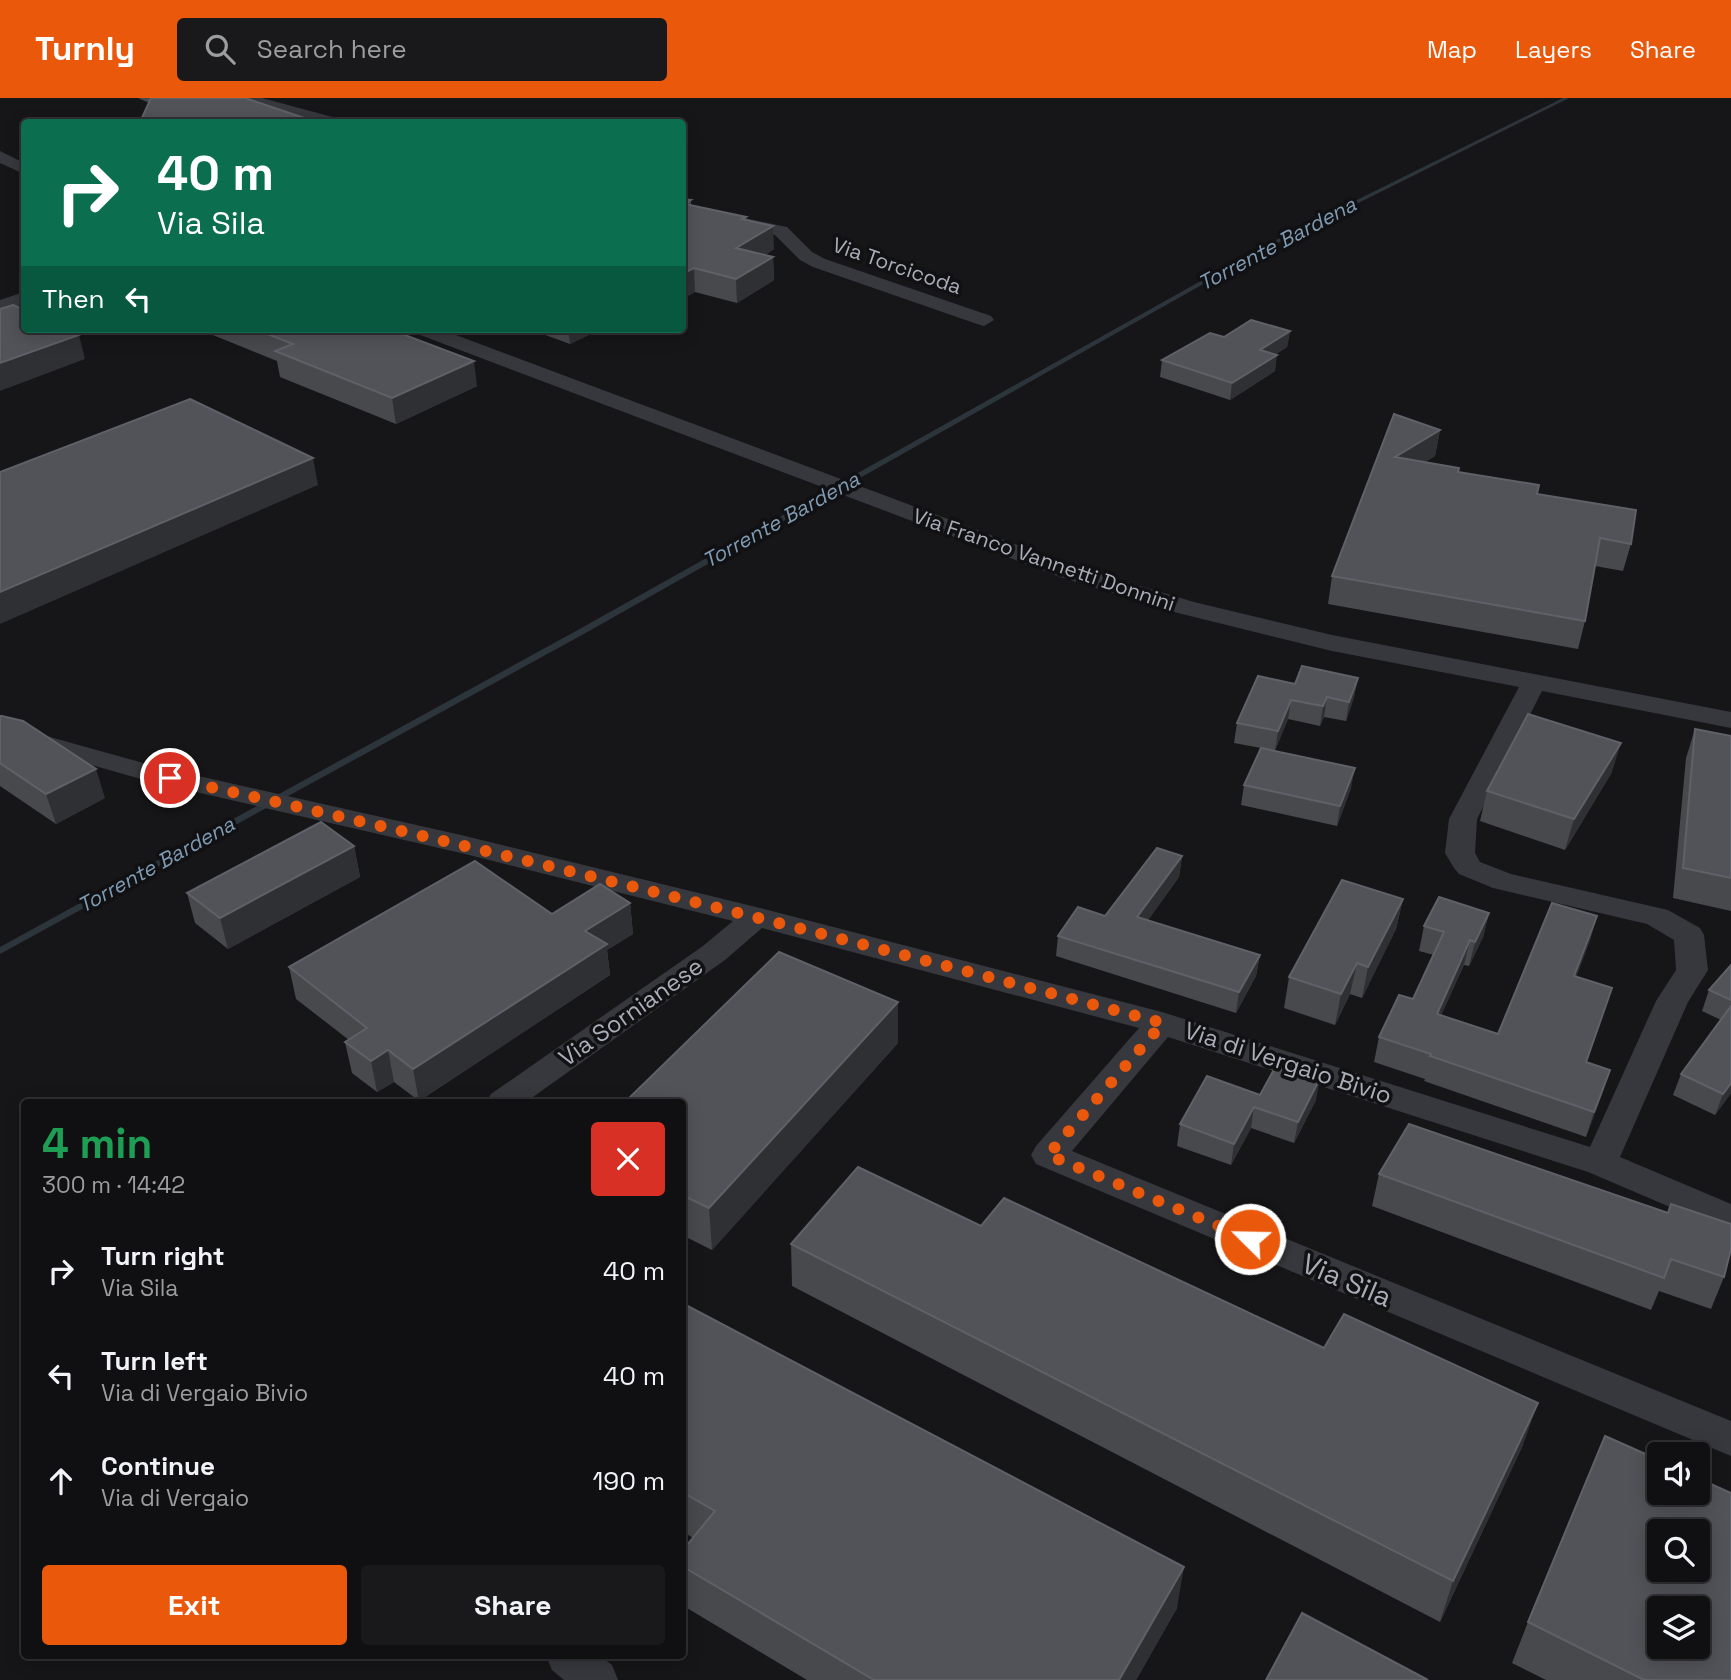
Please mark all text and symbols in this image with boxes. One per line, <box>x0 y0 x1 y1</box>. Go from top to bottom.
search box <box>177 18 667 81</box>
text: Turnly <box>35 28 135 70</box>
icon: search <box>201 30 239 68</box>
text: Search here <box>257 32 407 66</box>
text: Map <box>1427 34 1477 65</box>
text: Layers <box>1515 34 1592 65</box>
text: Share <box>1630 34 1696 65</box>
text: 40 m <box>157 142 274 204</box>
icon: right <box>42 147 133 238</box>
water label: Torrente Bardena <box>1193 190 1361 297</box>
text: Via Sila <box>157 203 265 243</box>
street label: Via Torcicoda <box>829 231 965 300</box>
icon: left <box>119 280 157 318</box>
text: Then <box>42 282 105 316</box>
water label: Torrente Bardena <box>698 465 865 574</box>
street label: Via Franco Vannetti Donnini <box>910 502 1179 617</box>
pin <box>140 748 200 808</box>
icon: arrive <box>151 759 189 797</box>
water label: Torrente Bardena <box>73 810 240 919</box>
street label: Via Sornianese <box>552 950 709 1073</box>
street label: Via di Vergaio Bivio <box>1181 1014 1396 1111</box>
text: 4 min <box>42 1117 152 1170</box>
button: close <box>591 1122 665 1196</box>
text: 300 m · 14:42 <box>42 1170 185 1200</box>
position arrow <box>1213 1202 1287 1276</box>
text: Turn right <box>101 1239 225 1273</box>
street label: Via Sila <box>1296 1245 1398 1315</box>
icon: right <box>42 1252 80 1290</box>
text: 40 m <box>603 1254 665 1288</box>
text: Via Sila <box>101 1273 179 1303</box>
text: Turn left <box>101 1344 208 1378</box>
icon: left <box>42 1357 80 1395</box>
text: 40 m <box>603 1359 665 1393</box>
text: Via di Vergaio Bivio <box>101 1378 308 1408</box>
map controls <box>1647 1442 1710 1659</box>
button: sound <box>1647 1442 1710 1505</box>
text: Continue <box>101 1449 215 1483</box>
icon: ahead <box>42 1462 80 1500</box>
text: 190 m <box>593 1464 665 1498</box>
text: Via di Vergaio <box>101 1483 249 1513</box>
button: search <box>1647 1519 1710 1582</box>
button: Exit <box>42 1565 347 1645</box>
button: Share <box>361 1565 665 1645</box>
button: layers <box>1647 1596 1710 1659</box>

